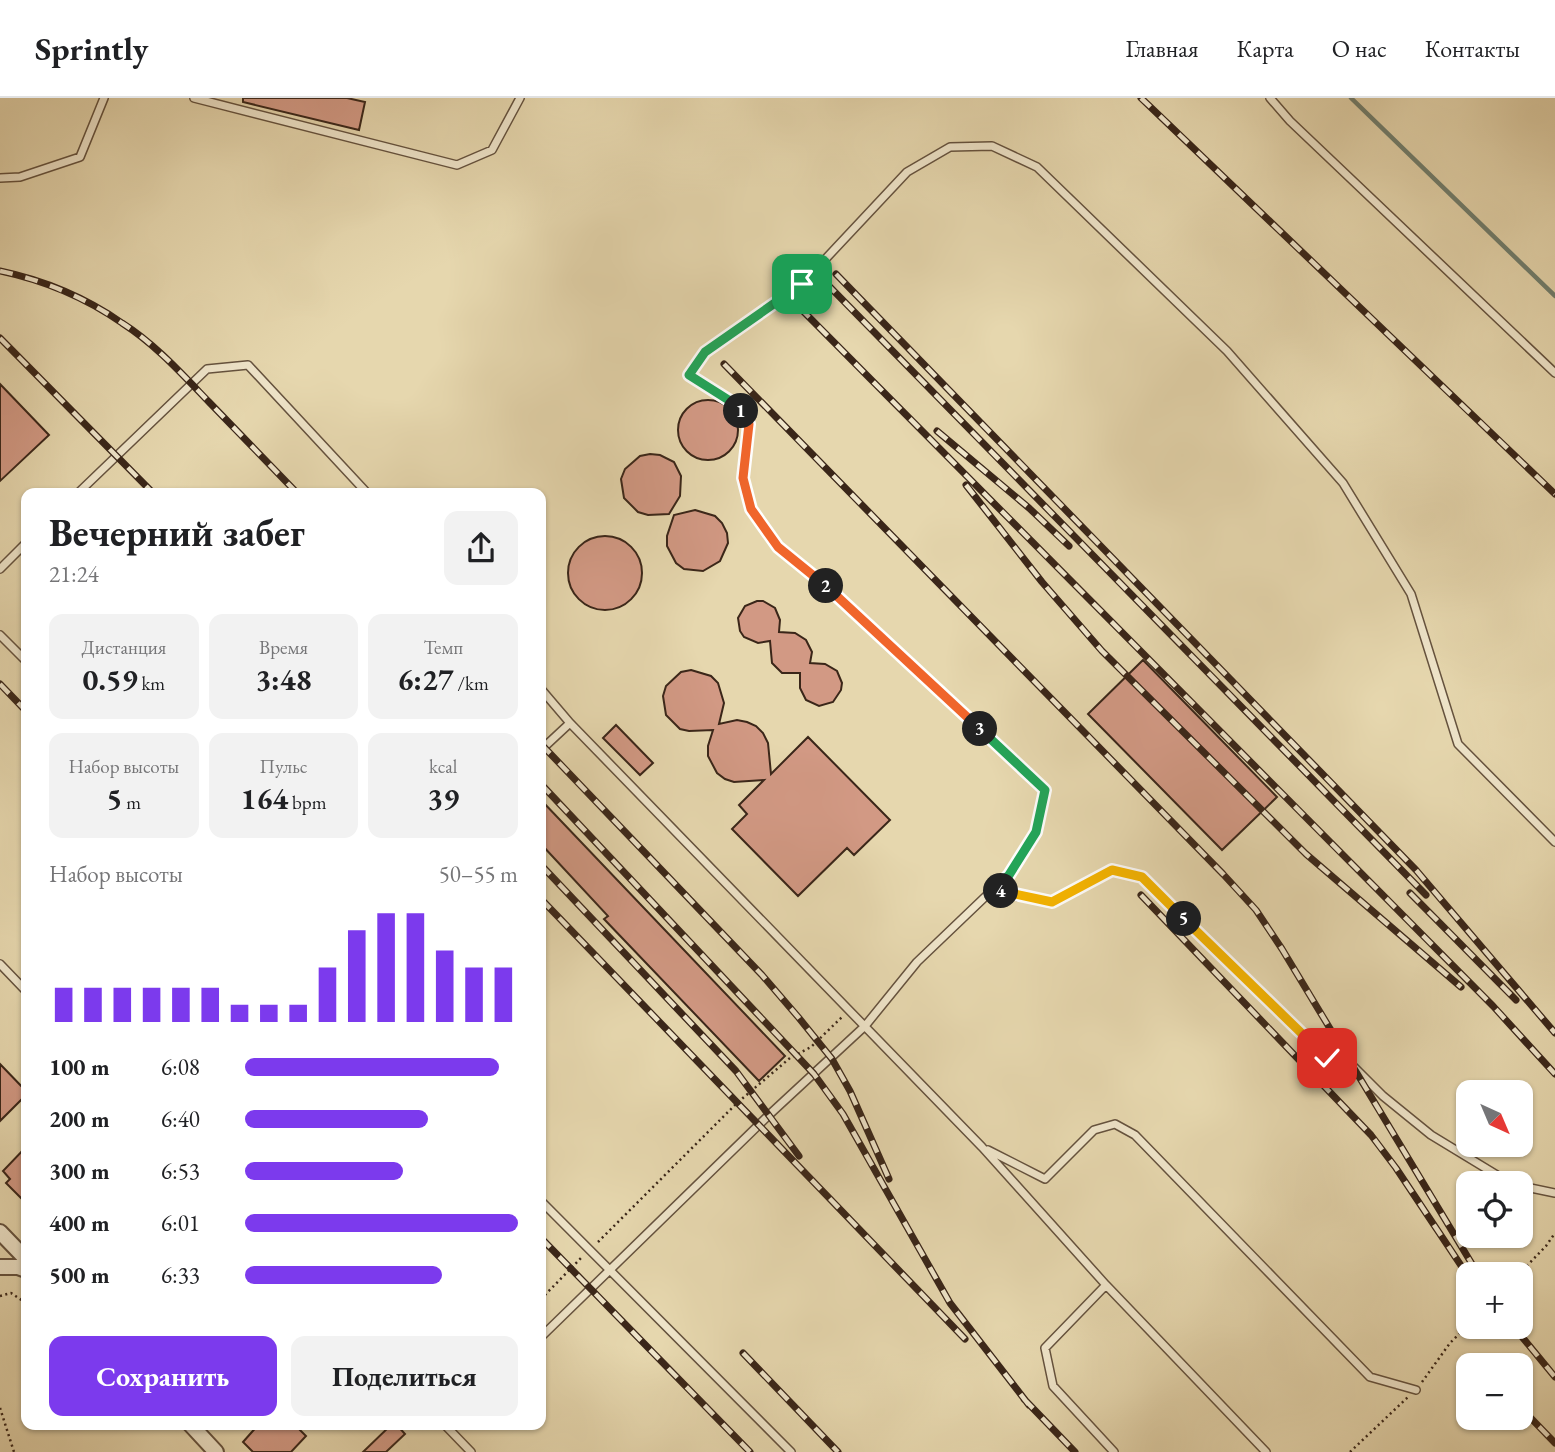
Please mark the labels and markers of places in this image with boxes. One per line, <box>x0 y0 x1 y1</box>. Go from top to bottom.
pin <box>772 254 832 314</box>
pin: 1 <box>724 394 758 428</box>
pin: 2 <box>808 568 844 603</box>
pin: 3 <box>962 712 998 746</box>
pin: 4 <box>984 874 1018 908</box>
pin: 5 <box>1166 902 1202 936</box>
pin <box>1297 1028 1357 1088</box>

